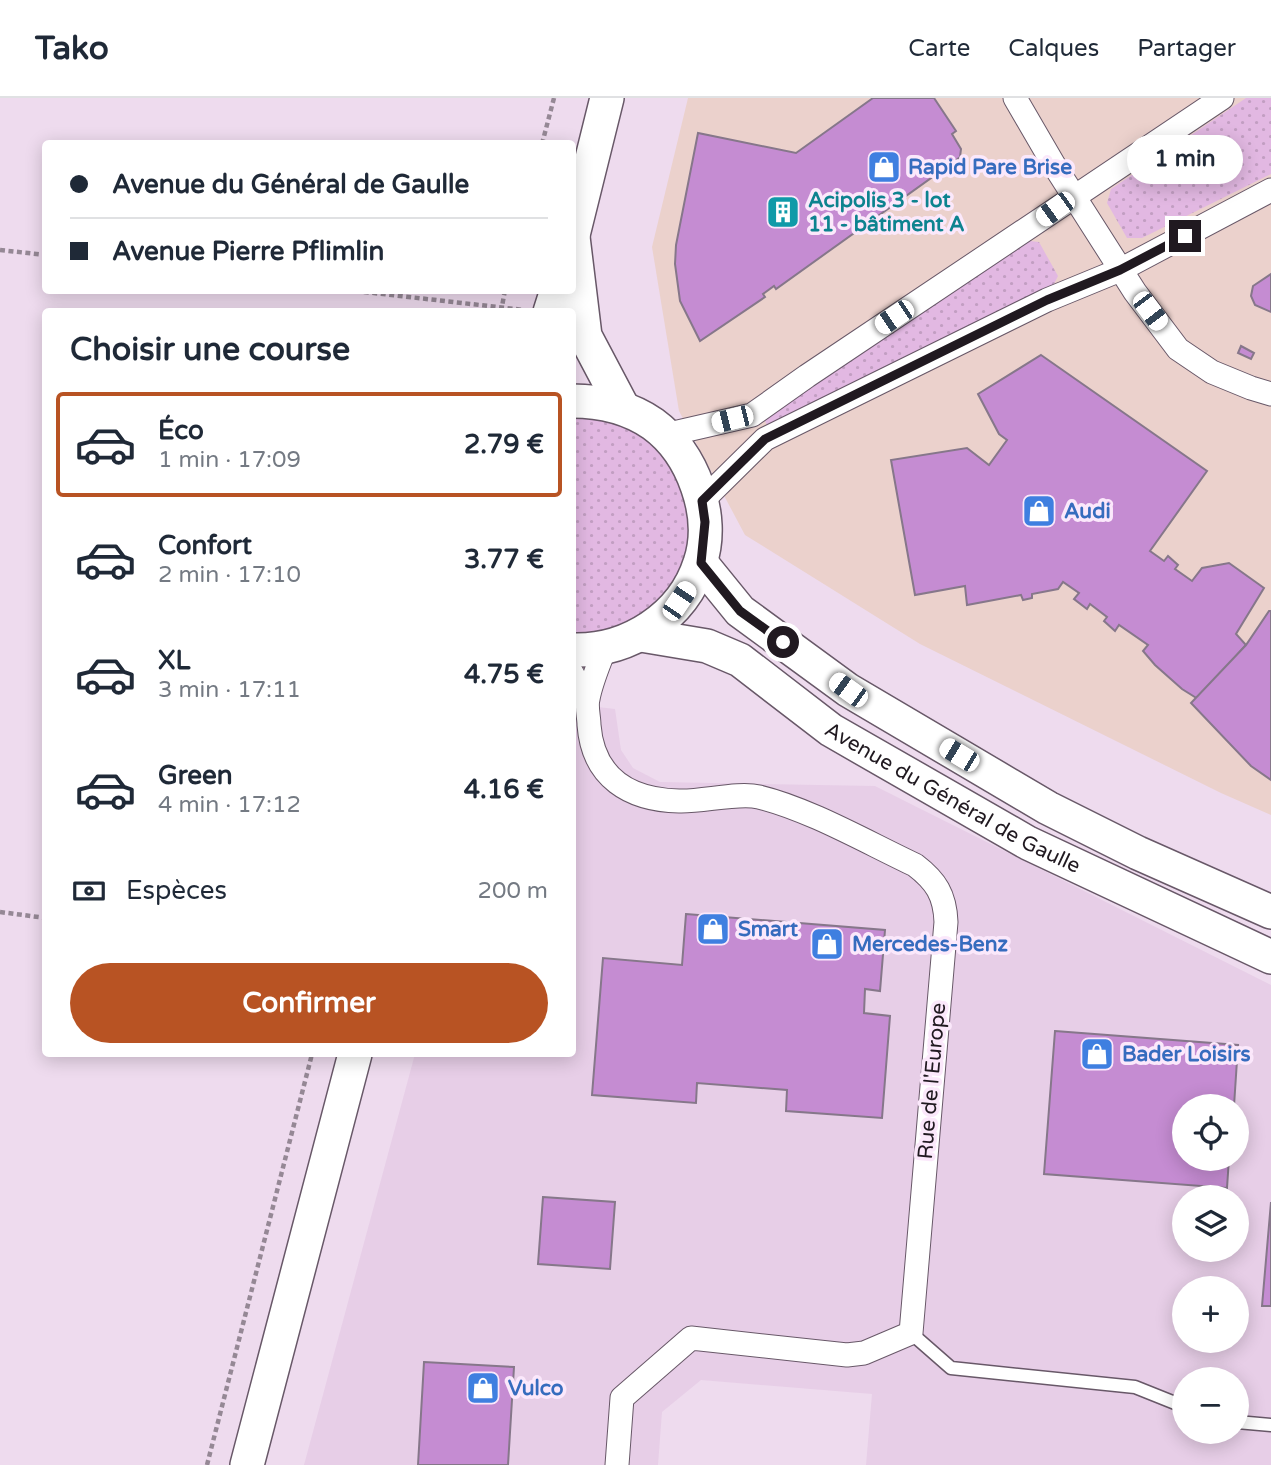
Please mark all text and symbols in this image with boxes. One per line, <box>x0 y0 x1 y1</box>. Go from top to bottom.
text: Tako <box>35 29 109 68</box>
text: Carte <box>908 34 970 63</box>
text: Calques <box>1008 34 1099 63</box>
text: Partager <box>1137 34 1236 63</box>
callout: 1 min <box>1127 135 1243 184</box>
text: 1 min <box>1154 145 1216 173</box>
shop icon: Rapid Pare Brise <box>865 148 903 186</box>
place label: Rapid Pare Brise <box>908 155 1072 180</box>
text: Avenue du Général de Gaulle <box>112 169 469 200</box>
place label: Acipolis 3 - lot 11 - bâtiment A <box>808 188 965 237</box>
car <box>1032 188 1079 230</box>
building icon: Acipolis 3 - lot 11 - bâtiment A <box>764 193 802 231</box>
route end <box>1169 220 1201 252</box>
text: Avenue Pierre Pflimlin <box>112 236 384 267</box>
car <box>1129 288 1172 334</box>
car <box>871 297 918 337</box>
text: Choisir une course <box>70 331 350 369</box>
car <box>710 404 755 434</box>
icon: car <box>74 413 137 476</box>
text: Éco <box>158 415 204 446</box>
text: 2.79 € <box>464 429 544 460</box>
text: 1 min · 17:09 <box>158 446 301 474</box>
shop icon: Audi <box>1020 492 1058 530</box>
place label: Audi <box>1064 499 1111 524</box>
icon: car <box>74 528 137 591</box>
text: Confort <box>158 530 252 561</box>
text: 3.77 € <box>464 544 544 575</box>
text: 2 min · 17:10 <box>158 561 301 589</box>
car <box>659 578 700 624</box>
route start <box>767 626 799 658</box>
icon: car <box>74 643 137 706</box>
text: XL <box>158 645 190 676</box>
text: 4.75 € <box>464 659 544 690</box>
car <box>825 669 872 711</box>
text: 3 min · 17:11 <box>158 676 301 704</box>
street label: Avenue du Général de Gaulle <box>821 717 1085 878</box>
car <box>936 735 983 775</box>
icon: car <box>74 758 137 821</box>
text: Green <box>158 760 233 791</box>
text: 4.16 € <box>464 774 544 805</box>
text: 4 min · 17:12 <box>158 791 301 819</box>
icon: cash <box>70 872 108 910</box>
text: Espèces <box>126 875 227 906</box>
text: 200 m <box>478 877 548 905</box>
shop icon: Smart <box>694 910 732 948</box>
place label: Smart <box>738 917 798 942</box>
shop icon: Mercedes-Benz <box>808 925 846 963</box>
place label: Mercedes-Benz <box>852 932 1009 957</box>
button: Confirmer <box>70 963 548 1043</box>
street label: Rue de l'Europe <box>913 1002 951 1160</box>
shop icon: Bader Loisirs <box>1078 1035 1116 1073</box>
place label: Bader Loisirs <box>1122 1042 1251 1067</box>
map controls <box>1172 1094 1249 1444</box>
button: locate <box>1172 1094 1249 1171</box>
button: layers <box>1172 1185 1249 1262</box>
button: + <box>1172 1276 1249 1353</box>
button: − <box>1172 1367 1249 1444</box>
shop icon: Vulco <box>464 1369 502 1407</box>
place label: Vulco <box>508 1376 564 1401</box>

